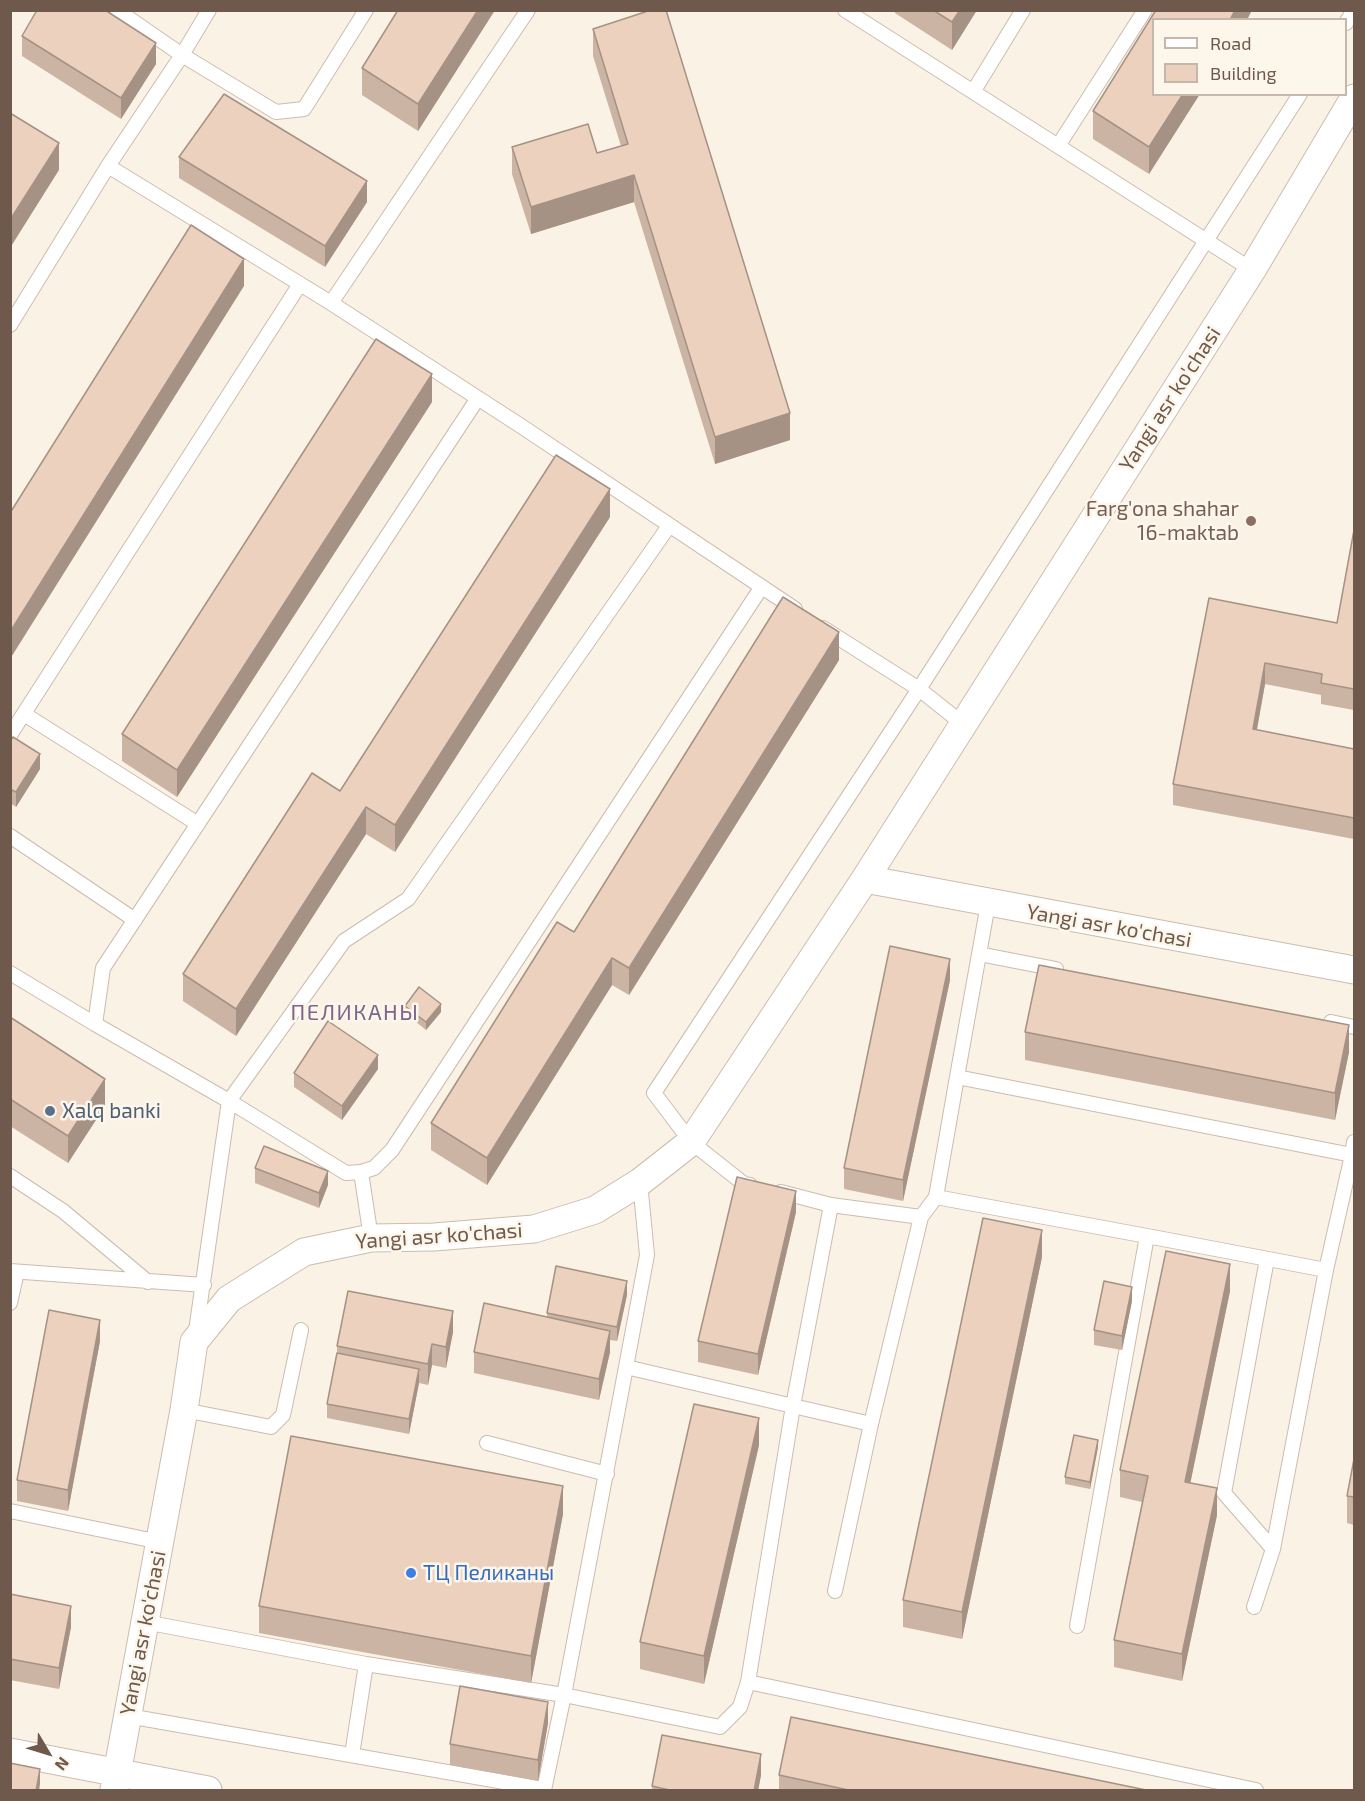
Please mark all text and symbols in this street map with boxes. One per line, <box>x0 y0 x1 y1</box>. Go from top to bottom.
legend <box>1152 18 1347 96</box>
text: Road <box>1210 32 1251 54</box>
text: Building <box>1210 62 1277 84</box>
street label: Yangi asr ko'chasi <box>1114 322 1226 476</box>
place label: Farg'ona shahar 16-maktab <box>1086 496 1239 546</box>
marker: Farg'ona shahar 16-maktab <box>1244 514 1258 528</box>
street label: Yangi asr ko'chasi <box>1024 899 1194 953</box>
district label: ПЕЛИКАНЫ <box>291 1000 419 1026</box>
place label: Xalq banki <box>62 1098 161 1124</box>
marker: Xalq banki <box>43 1104 57 1118</box>
street label: Yangi asr ko'chasi <box>355 1218 523 1254</box>
street label: Yangi asr ko'chasi <box>115 1549 171 1717</box>
place label: ТЦ Пеликаны <box>423 1560 554 1586</box>
marker: ТЦ Пеликаны <box>404 1566 418 1580</box>
north arrow <box>18 1723 78 1783</box>
text: N <box>52 1754 74 1775</box>

